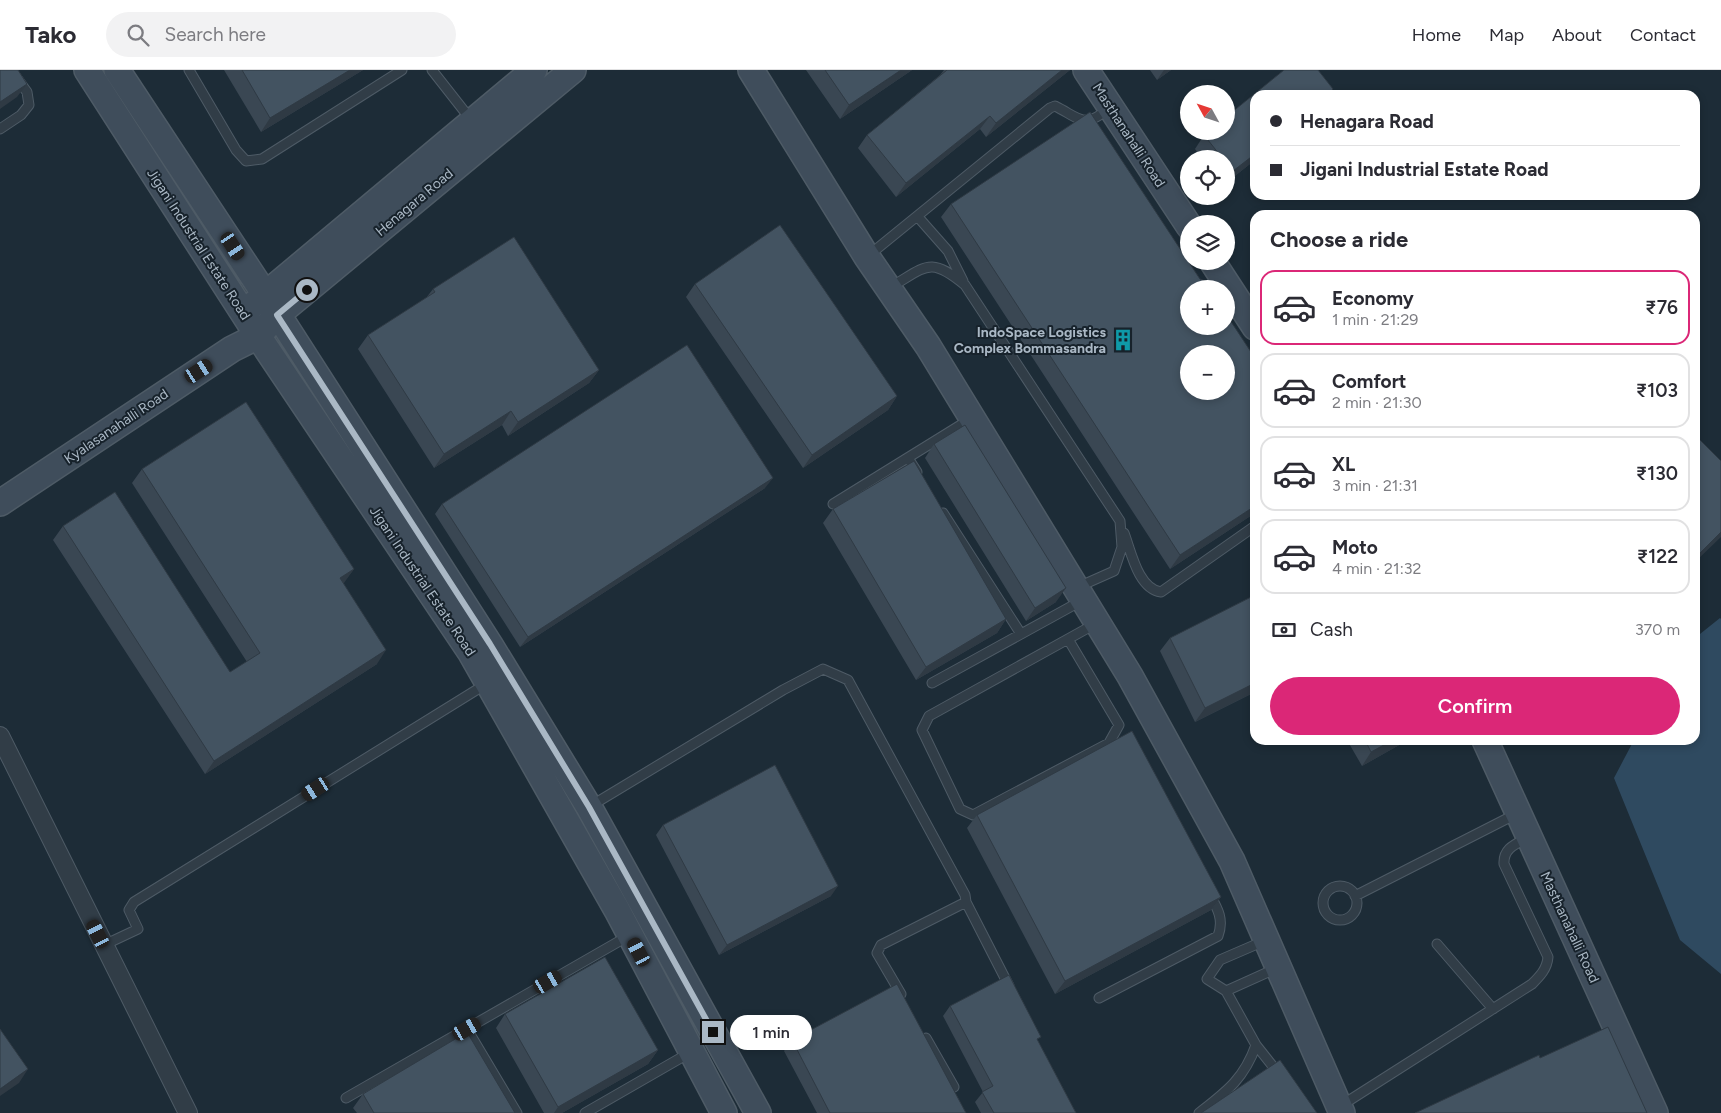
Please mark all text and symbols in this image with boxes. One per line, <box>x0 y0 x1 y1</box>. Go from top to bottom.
search box <box>106 12 456 57</box>
text: Tako <box>25 20 76 49</box>
icon: search <box>124 21 152 49</box>
text: Search here <box>164 23 266 46</box>
text: Home <box>1412 24 1461 46</box>
text: Map <box>1489 24 1524 46</box>
text: About <box>1552 24 1602 46</box>
text: Contact <box>1630 24 1696 46</box>
street label: Masthanahalli Road <box>1089 80 1169 191</box>
north arrow <box>1180 85 1235 140</box>
map controls <box>1180 85 1235 400</box>
text: Henagara Road <box>1300 110 1434 133</box>
button: locate <box>1180 150 1235 205</box>
text: Jigani Industrial Estate Road <box>1300 158 1549 181</box>
street label: Jigani Industrial Estate Road <box>143 165 254 323</box>
street label: Henagara Road <box>372 165 457 240</box>
button: layers <box>1180 215 1235 270</box>
text: Choose a ride <box>1270 226 1408 253</box>
car <box>218 229 247 263</box>
route start <box>296 279 318 301</box>
button: + <box>1180 280 1235 335</box>
icon: car <box>1272 285 1317 330</box>
text: Economy <box>1332 287 1414 310</box>
text: ₹76 <box>1645 296 1678 319</box>
text: 1 min · 21:29 <box>1332 310 1418 329</box>
place label: IndoSpace Logistics Complex Bommasandra <box>954 324 1106 357</box>
building icon: IndoSpace Logistics Complex Bommasandra <box>1110 327 1136 353</box>
button: − <box>1180 345 1235 400</box>
car <box>182 357 215 385</box>
icon: car <box>1272 368 1317 413</box>
text: Comfort <box>1332 370 1407 393</box>
text: ₹103 <box>1636 379 1678 402</box>
street label: Kyalasanahalli Road <box>61 385 171 467</box>
text: 2 min · 21:30 <box>1332 393 1422 412</box>
icon: car <box>1272 451 1317 496</box>
text: XL <box>1332 453 1355 476</box>
text: ₹130 <box>1636 462 1678 485</box>
text: 3 min · 21:31 <box>1332 476 1418 495</box>
street label: Jigani Industrial Estate Road <box>366 503 479 659</box>
icon: car <box>1272 534 1317 579</box>
text: Moto <box>1332 536 1378 559</box>
text: ₹122 <box>1637 545 1678 568</box>
text: 4 min · 21:32 <box>1332 559 1421 578</box>
icon: cash <box>1270 616 1298 644</box>
text: Cash <box>1310 618 1353 641</box>
text: 370 m <box>1635 620 1680 639</box>
button: Confirm <box>1270 677 1680 735</box>
car <box>299 775 332 803</box>
street label: Masthanahalli Road <box>1536 869 1603 986</box>
car <box>84 917 111 951</box>
car <box>625 935 652 969</box>
car <box>531 968 564 996</box>
callout: 1 min <box>730 1014 813 1050</box>
car <box>450 1015 483 1043</box>
route end <box>702 1021 724 1043</box>
text: 1 min <box>752 1023 790 1042</box>

